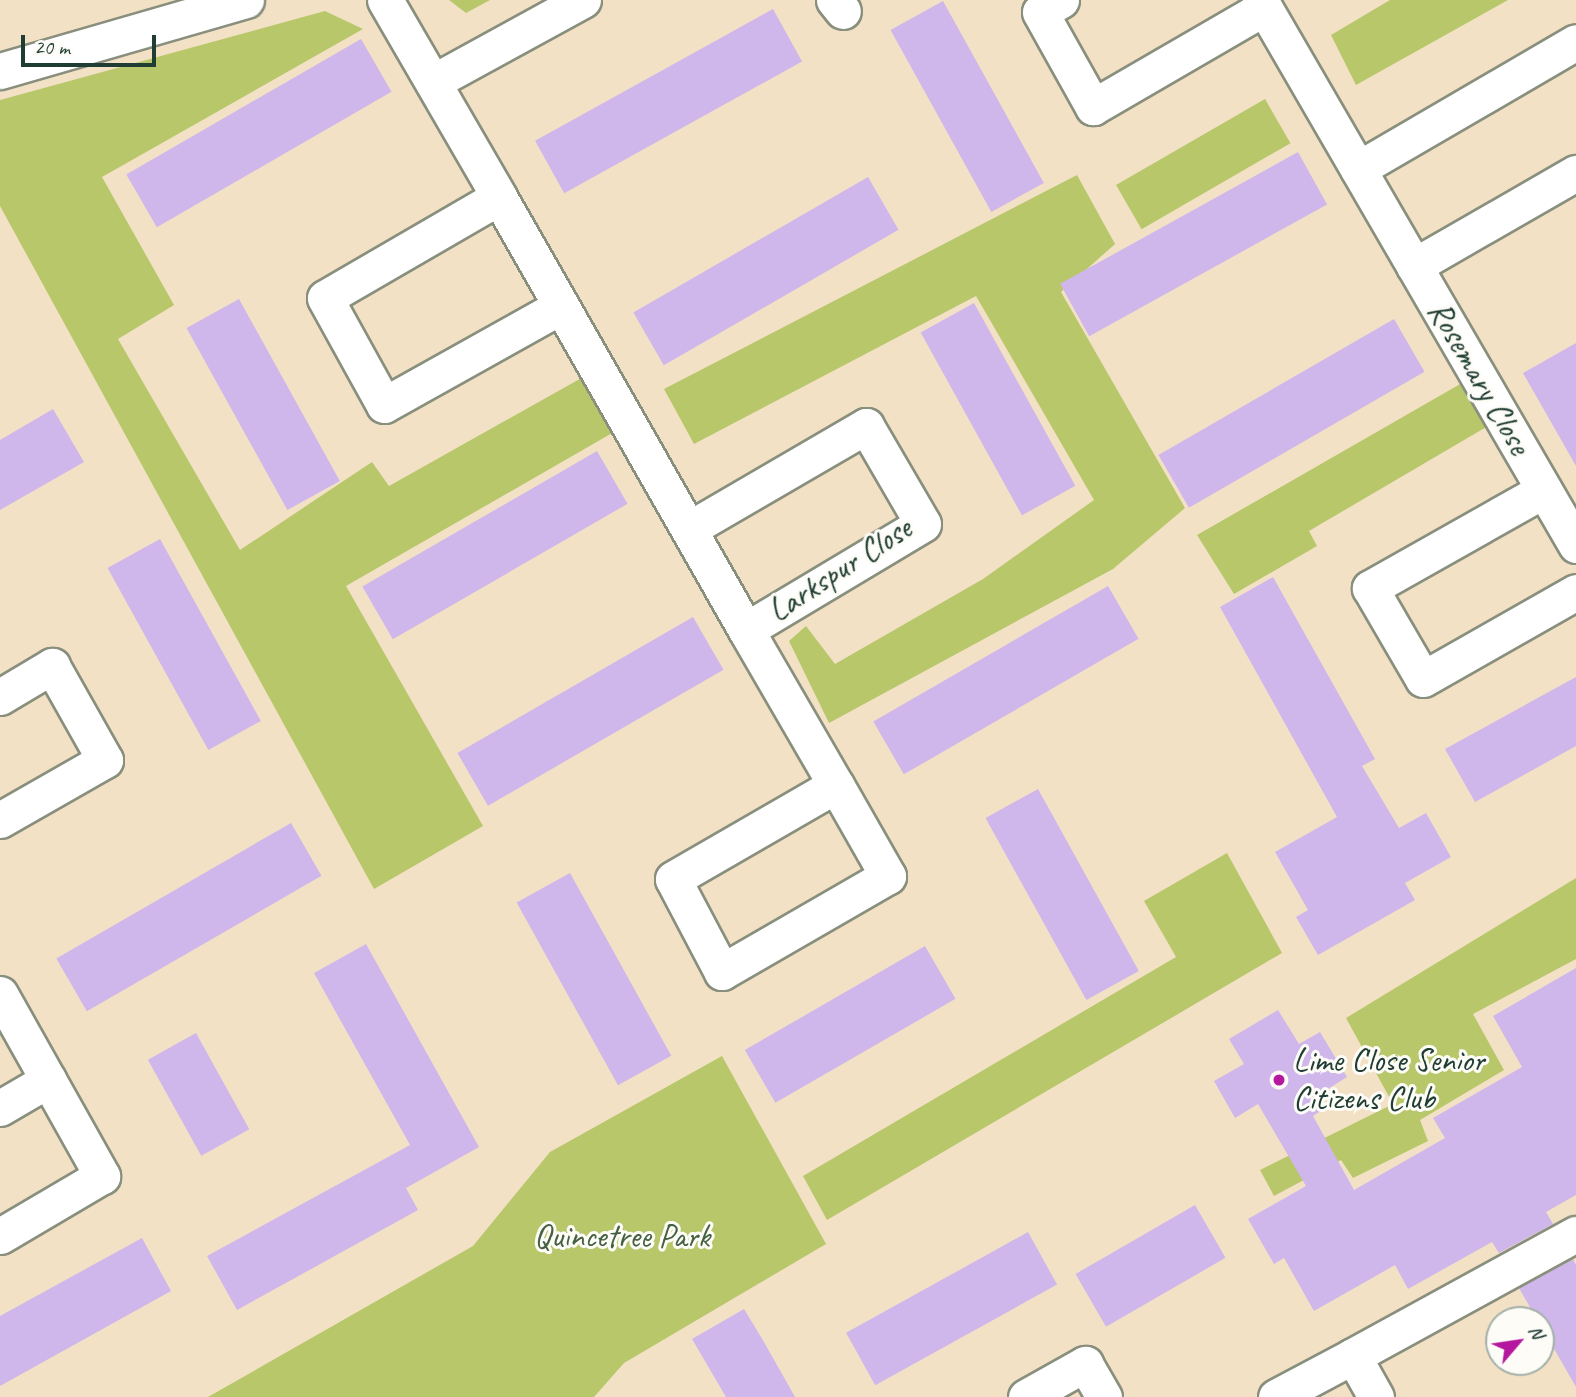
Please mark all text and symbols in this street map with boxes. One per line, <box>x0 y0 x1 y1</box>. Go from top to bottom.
scale bar <box>24 21 159 65</box>
text: 20 m <box>34 34 70 60</box>
street label: Rosemary Close <box>1419 294 1539 462</box>
street label: Larkspur Close <box>761 509 919 631</box>
place label: Lime Close Senior Citizens Club <box>1293 1041 1484 1119</box>
marker: Lime Close Senior Citizens Club <box>1271 1072 1287 1088</box>
park label: Quincetree Park <box>534 1217 710 1257</box>
north arrow <box>1485 1306 1555 1376</box>
text: N <box>1523 1321 1550 1343</box>

